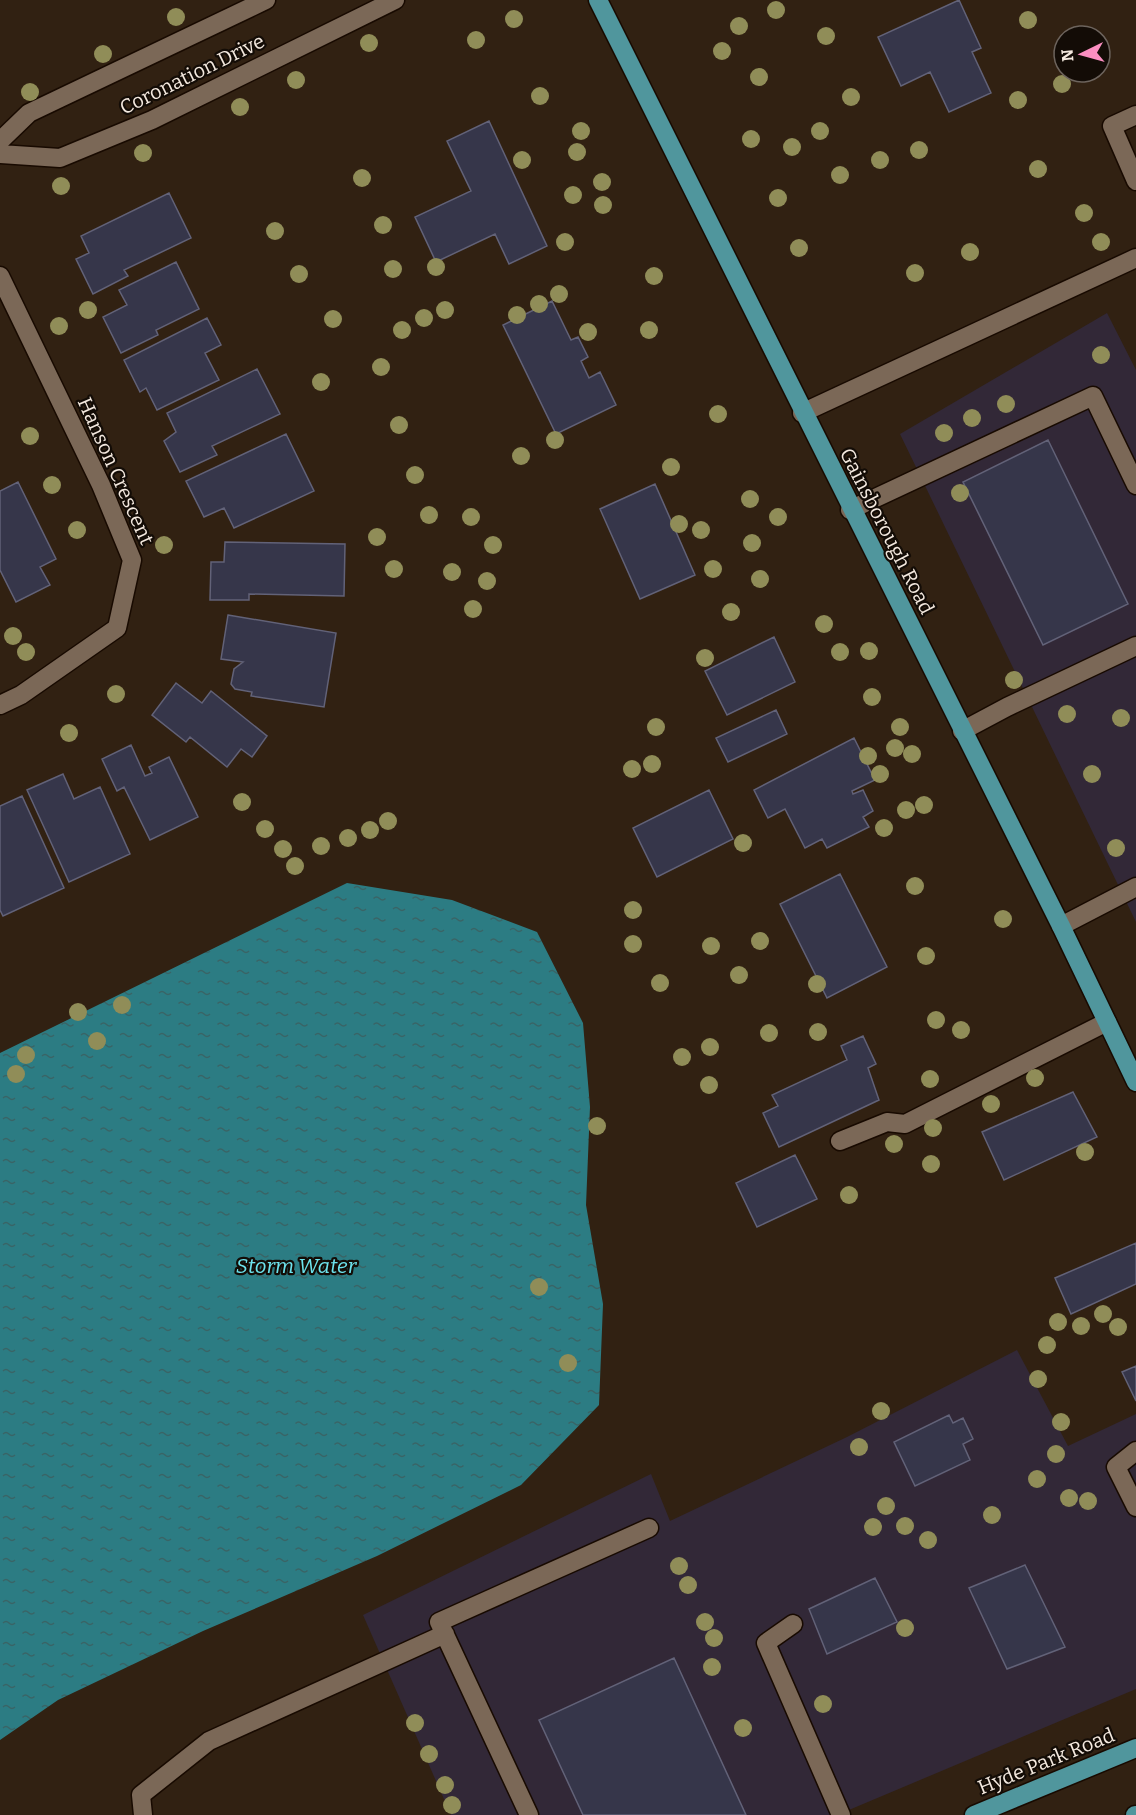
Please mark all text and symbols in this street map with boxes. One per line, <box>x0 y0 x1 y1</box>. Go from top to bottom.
north arrow <box>1052 24 1112 84</box>
street label: Coronation Drive <box>116 29 268 119</box>
text: N <box>1058 48 1078 62</box>
street label: Hanson Crescent <box>73 394 159 548</box>
street label: Gainsborough Road <box>835 444 939 618</box>
water label: Storm Water <box>236 1253 358 1279</box>
street label: Hyde Park Road <box>974 1723 1118 1799</box>

